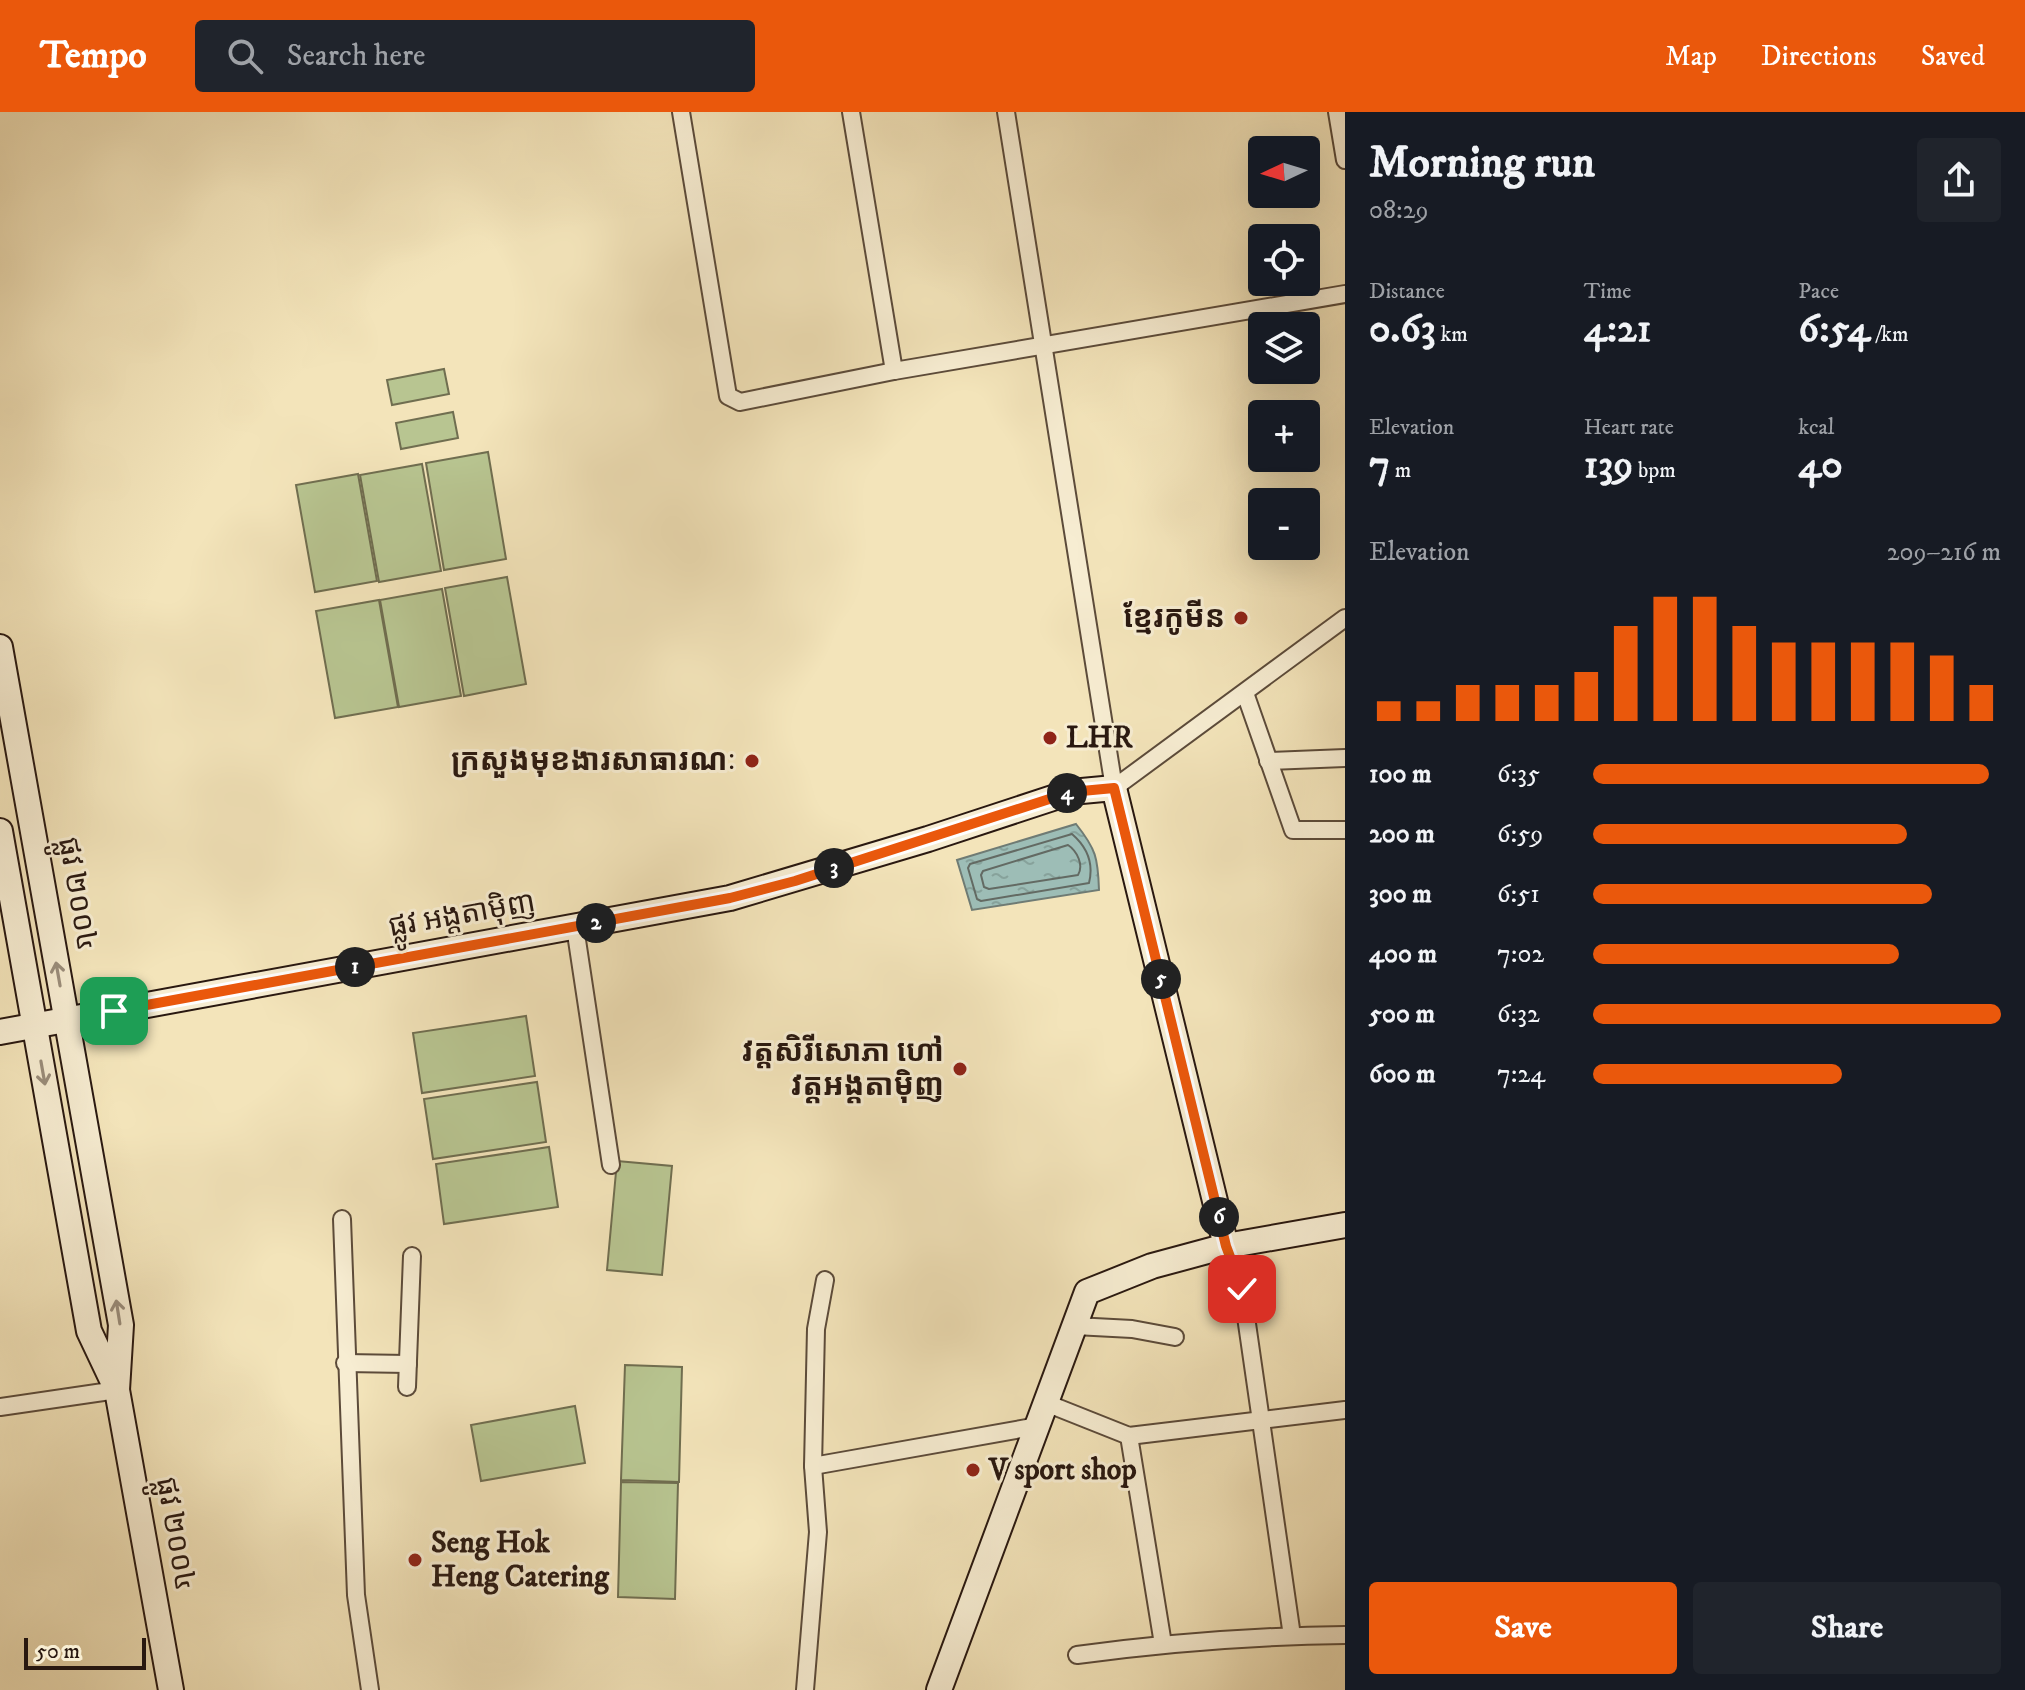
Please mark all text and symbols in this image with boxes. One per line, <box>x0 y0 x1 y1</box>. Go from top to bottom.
search box <box>195 20 755 92</box>
text: Tempo <box>40 32 147 80</box>
icon: search <box>223 34 267 78</box>
text: Search here <box>287 38 425 75</box>
text: Map <box>1665 39 1717 74</box>
text: Directions <box>1761 39 1877 74</box>
text: Saved <box>1921 39 1985 74</box>
north arrow <box>1248 136 1320 208</box>
map controls <box>1248 136 1320 560</box>
text: Morning run <box>1369 136 1595 191</box>
button: share <box>1917 138 2001 222</box>
text: 08:29 <box>1369 194 1429 227</box>
button: locate <box>1248 224 1320 296</box>
text: Distance <box>1369 278 1445 305</box>
text: Time <box>1584 278 1631 305</box>
text: Pace <box>1798 278 1839 305</box>
text: 0.63 <box>1369 305 1436 355</box>
text: 4:21 <box>1584 305 1651 355</box>
text: 6:54 <box>1798 305 1870 355</box>
button: layers <box>1248 312 1320 384</box>
text: km <box>1436 321 1468 348</box>
text: /km <box>1870 321 1909 348</box>
button: + <box>1248 400 1320 472</box>
text: Elevation <box>1369 414 1454 441</box>
text: Heart rate <box>1584 414 1674 441</box>
text: kcal <box>1798 414 1834 441</box>
text: 7 <box>1369 441 1390 491</box>
text: 139 <box>1584 441 1633 491</box>
text: 40 <box>1798 441 1843 491</box>
text: m <box>1390 457 1411 484</box>
text: bpm <box>1633 457 1676 484</box>
button: − <box>1248 488 1320 560</box>
text: Elevation <box>1369 536 1470 569</box>
text: 209–216 m <box>1887 536 2001 569</box>
place label: ខ្មែរកូមីន <box>1123 599 1225 637</box>
marker: ខ្មែរកូមីន <box>1232 609 1250 627</box>
place label: LHR <box>1066 720 1134 757</box>
marker: LHR <box>1041 729 1059 747</box>
place label: ក្រសួងមុខងារសាធារណៈ <box>451 743 736 780</box>
marker: ក្រសួងមុខងារសាធារណៈ <box>743 752 761 770</box>
text: 100 m <box>1369 758 1432 791</box>
text: 6:35 <box>1497 758 1540 791</box>
pin: 4 <box>1047 773 1087 813</box>
text: 4 <box>1061 779 1073 806</box>
text: 200 m <box>1369 818 1435 851</box>
text: 6:59 <box>1497 818 1543 851</box>
street label: ផ្លូវ ២០០៤ <box>43 834 105 955</box>
pin: 3 <box>814 848 854 888</box>
text: 3 <box>830 854 838 881</box>
text: 300 m <box>1369 878 1432 911</box>
text: 6:51 <box>1497 878 1540 911</box>
street label: ផ្លូវ អង្តតាម៉ិញ <box>386 884 539 952</box>
pin: 2 <box>576 903 616 943</box>
text: 2 <box>591 909 601 936</box>
text: 400 m <box>1369 938 1437 971</box>
text: 7:02 <box>1497 938 1544 971</box>
pin: 1 <box>335 947 375 987</box>
text: 1 <box>351 953 359 980</box>
pin: 5 <box>1141 959 1181 999</box>
one-way arrow <box>50 961 65 987</box>
text: 5 <box>1156 965 1166 992</box>
pin <box>80 977 148 1045</box>
icon: arrive <box>92 989 136 1033</box>
text: 500 m <box>1369 998 1435 1031</box>
text: 6:32 <box>1497 998 1540 1031</box>
place label: វត្តសិរីសោភា ហៅ វត្តអង្តតាម៉ិញ <box>742 1033 944 1105</box>
text: 600 m <box>1369 1058 1436 1091</box>
text: 7:24 <box>1497 1058 1545 1091</box>
one-way arrow <box>36 1060 51 1085</box>
marker: វត្តសិរីសោភា ហៅ វត្តអង្តតាម៉ិញ <box>951 1060 969 1078</box>
pin: 6 <box>1199 1197 1239 1237</box>
text: 6 <box>1213 1203 1225 1230</box>
pin <box>1208 1255 1276 1323</box>
icon: check <box>1220 1267 1264 1311</box>
one-way arrow <box>110 1300 125 1326</box>
place label: V sport shop <box>988 1452 1137 1489</box>
marker: V sport shop <box>964 1461 982 1479</box>
street label: ផ្លូវ ២០០៤ <box>141 1474 203 1595</box>
place label: Seng Hok Heng Catering <box>431 1525 610 1596</box>
marker: Seng Hok Heng Catering <box>406 1551 424 1569</box>
button: Save <box>1369 1582 1677 1674</box>
button: Share <box>1693 1582 2001 1674</box>
scale bar <box>24 1634 146 1670</box>
text: 50 m <box>36 1638 80 1665</box>

